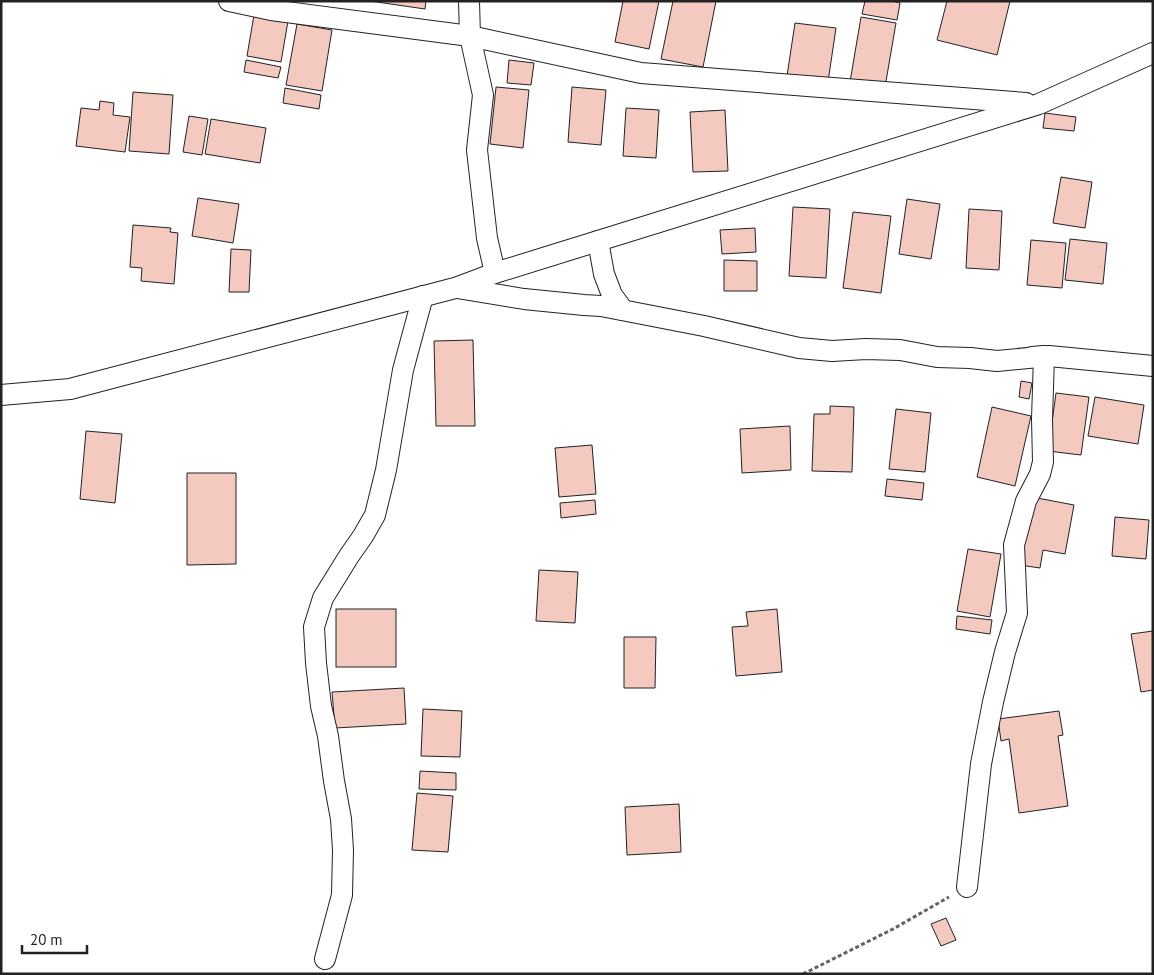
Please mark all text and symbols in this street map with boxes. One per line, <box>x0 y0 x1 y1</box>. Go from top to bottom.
scale bar <box>22 922 88 954</box>
text: 20 m <box>30 930 63 949</box>

